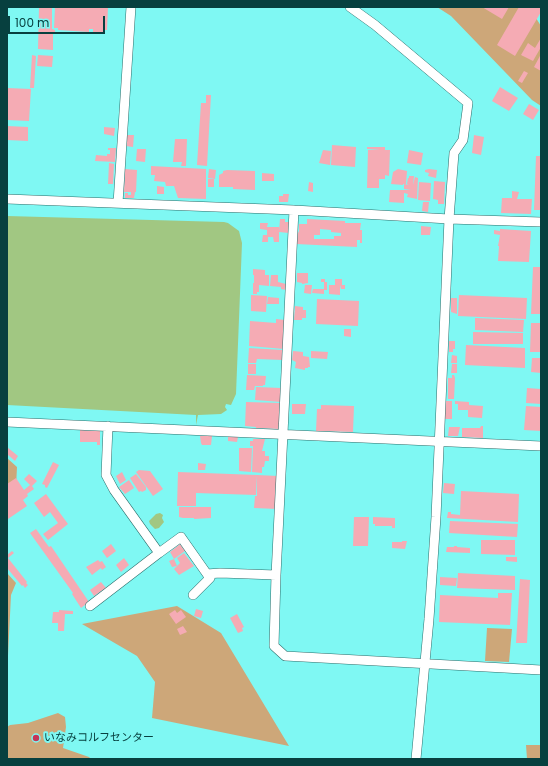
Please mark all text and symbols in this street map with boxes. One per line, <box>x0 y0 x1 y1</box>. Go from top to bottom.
scale bar <box>10 8 107 34</box>
text: 100 m <box>15 14 49 31</box>
place label: いなみコルフセンター <box>44 731 154 745</box>
marker: いなみコルフセンター <box>31 733 41 743</box>

